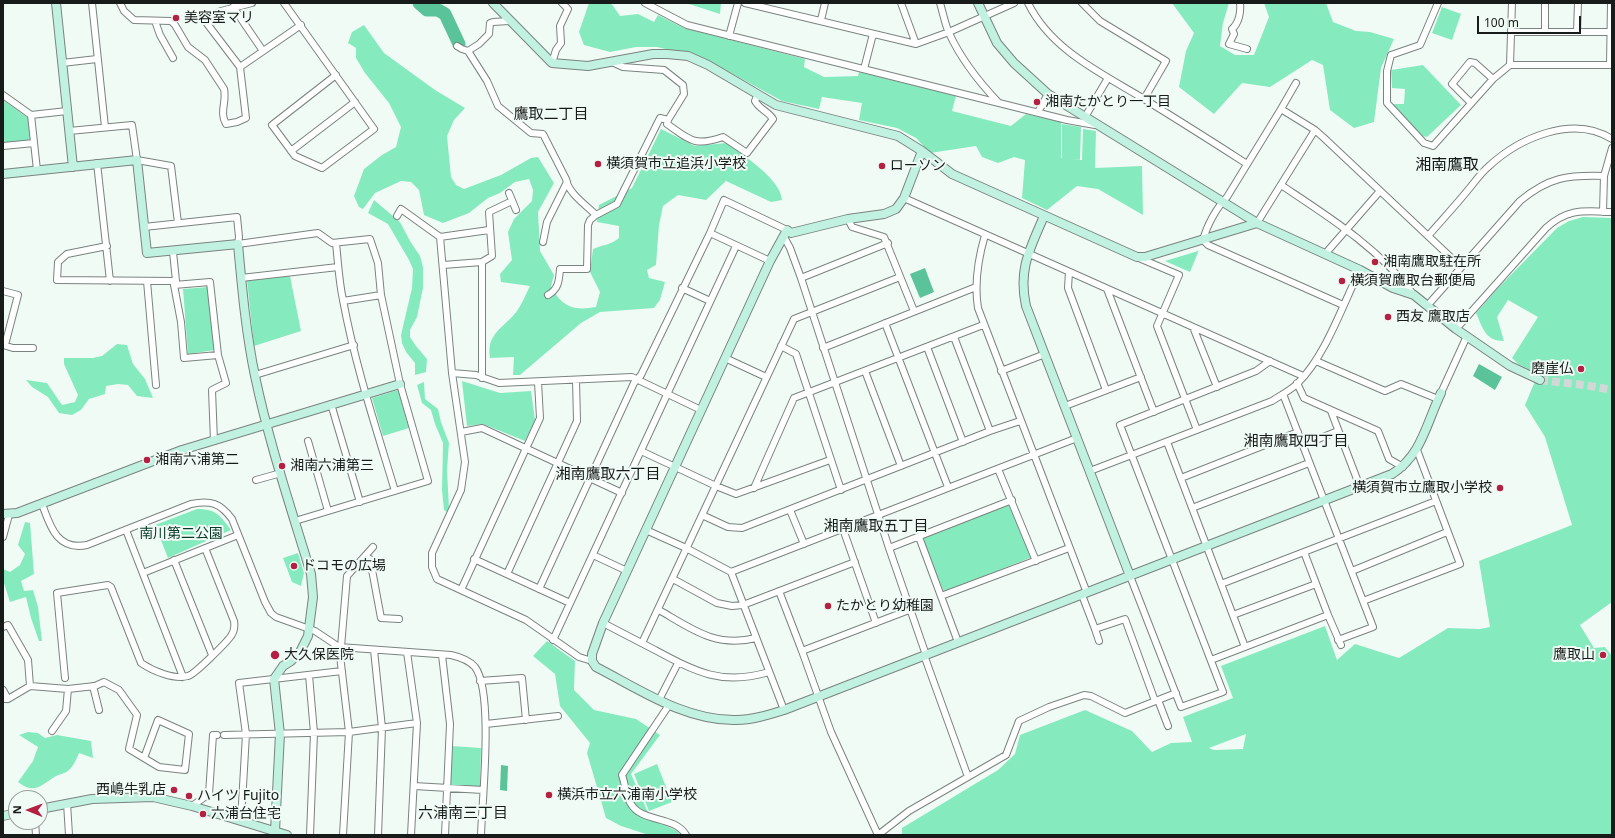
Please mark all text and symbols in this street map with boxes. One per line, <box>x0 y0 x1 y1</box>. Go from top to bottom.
scale bar <box>1479 8 1583 34</box>
place label: 美容室マリ <box>184 10 254 26</box>
marker: 美容室マリ <box>171 13 181 23</box>
text: 100 m <box>1484 14 1519 31</box>
place label: 湘南たかとり一丁目 <box>1045 94 1171 110</box>
marker: 湘南たかとり一丁目 <box>1032 97 1042 107</box>
district label: 鷹取二丁目 <box>514 106 588 124</box>
district label: 湘南鷹取 <box>1415 155 1479 175</box>
place label: 横須賀市立追浜小学校 <box>606 156 746 172</box>
place label: ローソン <box>890 158 946 174</box>
marker: 横須賀市立追浜小学校 <box>593 159 603 169</box>
marker: ローソン <box>877 161 887 171</box>
place label: 湘南鷹取駐在所 <box>1383 254 1481 270</box>
marker: 湘南鷹取駐在所 <box>1370 257 1380 267</box>
place label: 横須賀鷹取台郵便局 <box>1350 273 1476 289</box>
marker: 横須賀鷹取台郵便局 <box>1337 276 1347 286</box>
place label: 西友 鷹取店 <box>1396 309 1470 325</box>
marker: 西友 鷹取店 <box>1383 312 1393 322</box>
place label: 磨崖仏 <box>1531 361 1573 377</box>
marker: 磨崖仏 <box>1576 364 1586 374</box>
district label: 湘南鷹取四丁目 <box>1244 433 1348 451</box>
place label: 湘南六浦第二 <box>155 452 239 468</box>
marker: 湘南六浦第二 <box>142 455 152 465</box>
place label: 湘南六浦第三 <box>290 458 374 474</box>
marker: 湘南六浦第三 <box>277 461 287 471</box>
district label: 湘南鷹取六丁目 <box>556 466 660 484</box>
place label: 横須賀市立鷹取小学校 <box>1352 480 1492 496</box>
marker: 横須賀市立鷹取小学校 <box>1495 483 1505 493</box>
district label: 湘南鷹取五丁目 <box>824 518 928 536</box>
park label: 南川第二公園 <box>139 526 223 542</box>
place label: ドコモの広場 <box>302 558 386 574</box>
marker: ドコモの広場 <box>289 561 299 571</box>
place label: たかとり幼稚園 <box>836 598 934 614</box>
marker: たかとり幼稚園 <box>823 601 833 611</box>
place label: 大久保医院 <box>284 647 354 663</box>
place label: 鷹取山 <box>1553 647 1595 663</box>
marker: 大久保医院 <box>269 649 281 661</box>
marker: 鷹取山 <box>1598 650 1608 660</box>
place label: 西嶋牛乳店 <box>96 782 166 798</box>
marker: 西嶋牛乳店 <box>169 785 179 795</box>
place label: 横浜市立六浦南小学校 <box>557 787 697 803</box>
place label: ハイツ Fujito <box>197 788 279 804</box>
north arrow <box>8 790 48 830</box>
marker: 横浜市立六浦南小学校 <box>544 790 554 800</box>
marker: ハイツ Fujito <box>184 791 194 801</box>
text: N <box>9 805 24 814</box>
district label: 六浦南三丁目 <box>418 805 508 823</box>
place label: 六浦台住宅 <box>211 806 281 822</box>
marker: 六浦台住宅 <box>198 809 208 819</box>

